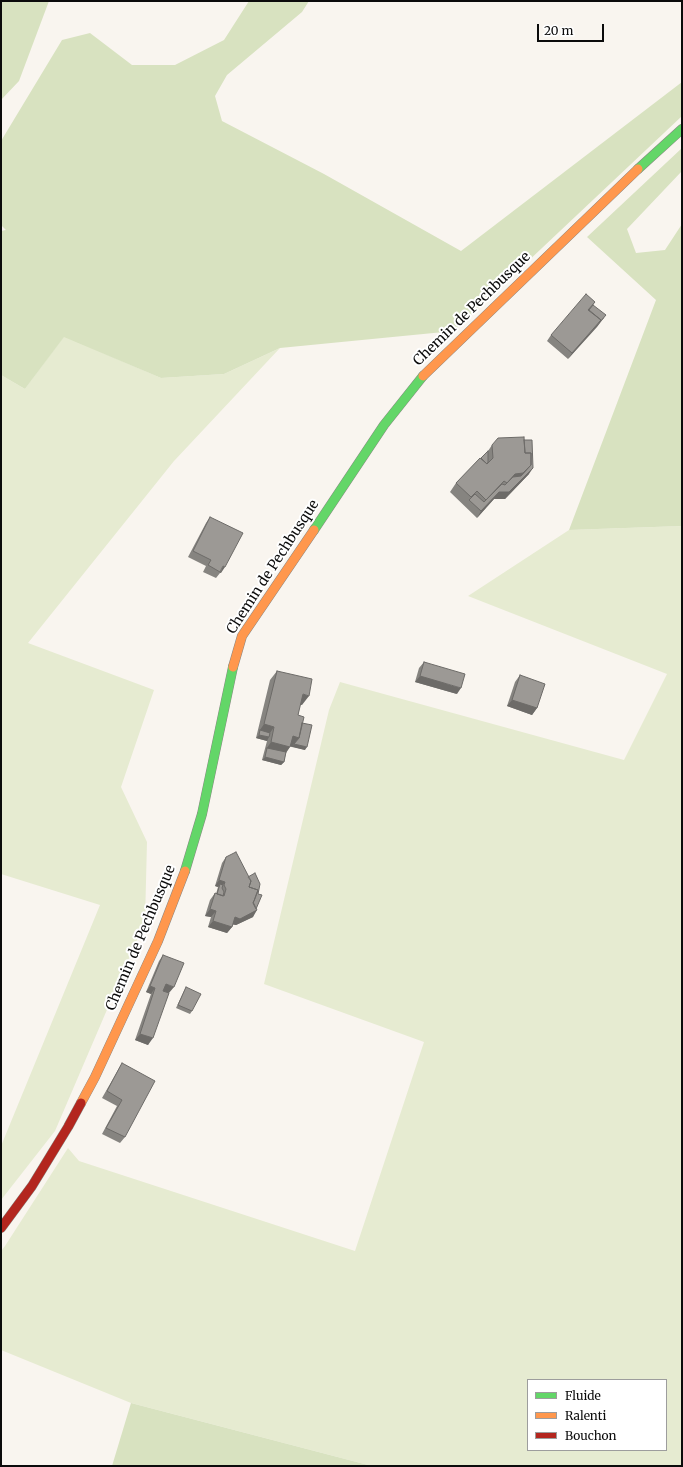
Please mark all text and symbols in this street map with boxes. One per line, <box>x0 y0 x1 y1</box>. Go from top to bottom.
scale bar <box>539 16 606 42</box>
text: 20 m <box>544 23 573 38</box>
street label: Chemin de Pechbusque <box>410 249 534 369</box>
street label: Chemin de Pechbusque <box>223 497 323 637</box>
street label: Chemin de Pechbusque <box>103 863 179 1013</box>
legend <box>527 1379 667 1451</box>
text: Fluide <box>565 1388 601 1403</box>
text: Ralenti <box>565 1408 606 1423</box>
text: Bouchon <box>565 1428 617 1443</box>

